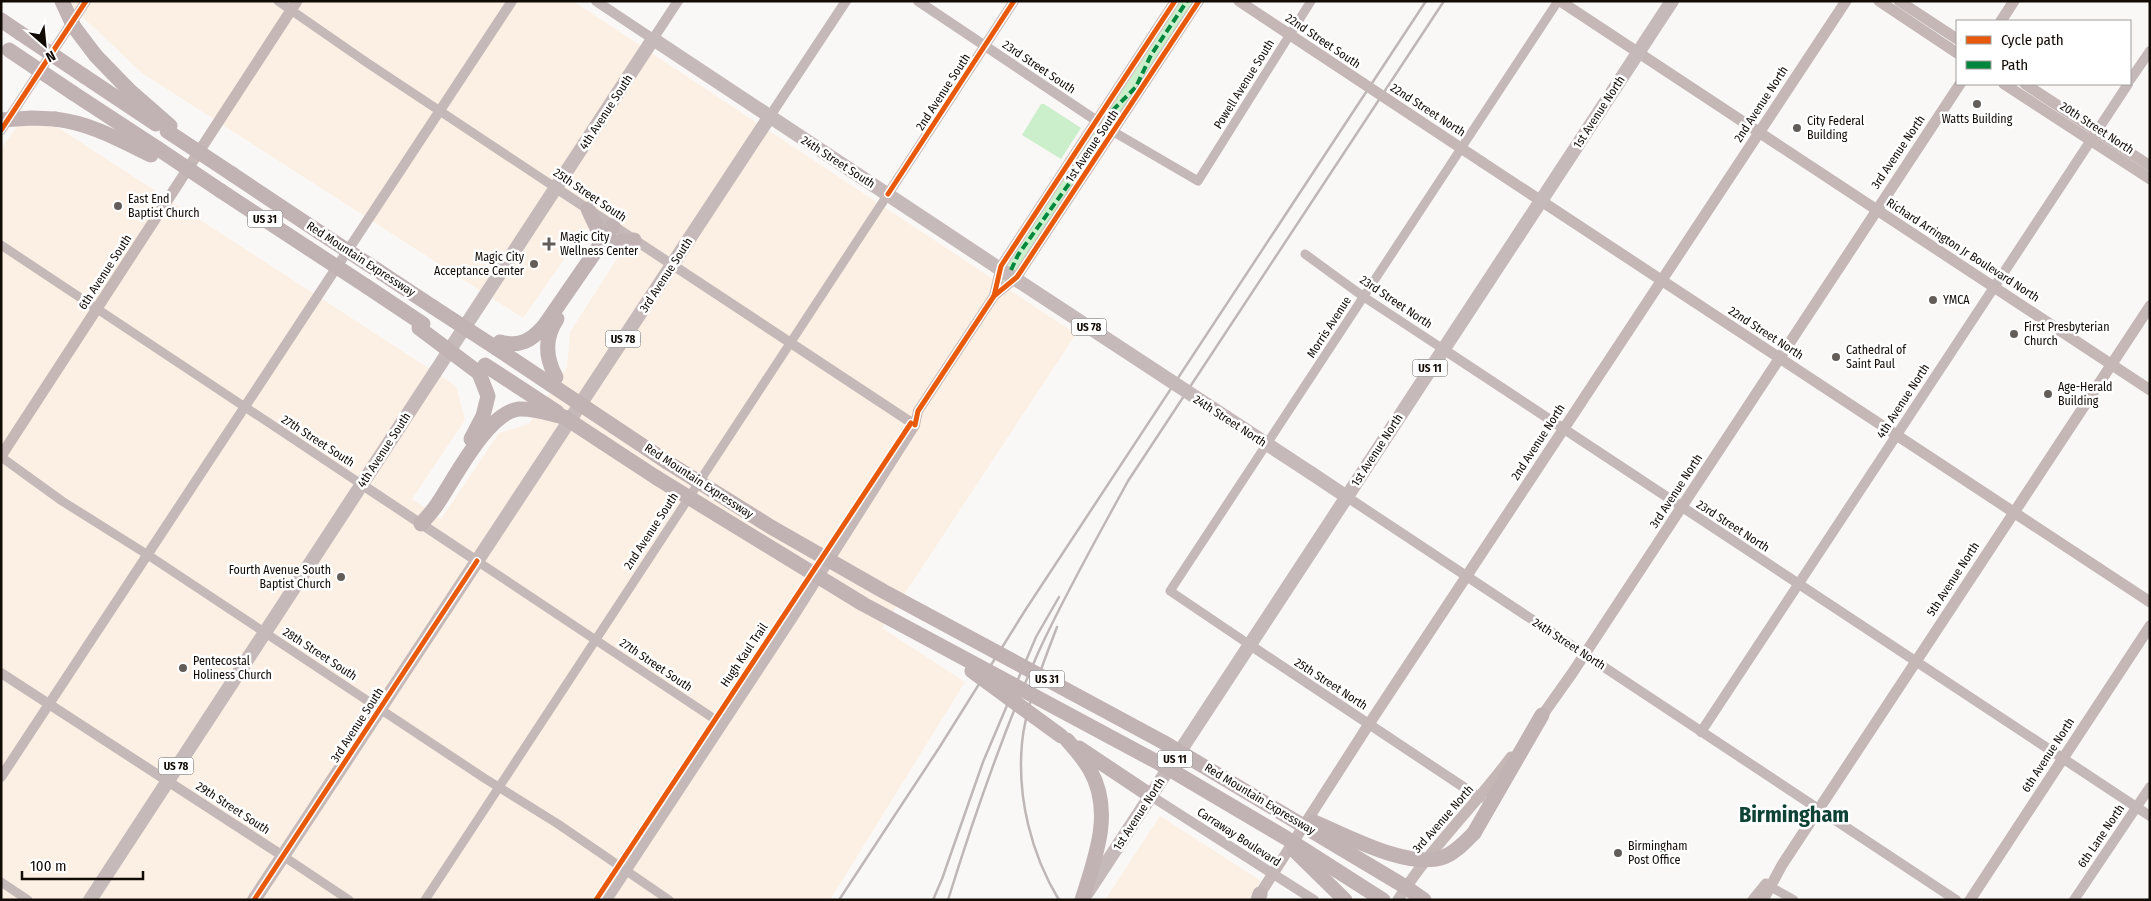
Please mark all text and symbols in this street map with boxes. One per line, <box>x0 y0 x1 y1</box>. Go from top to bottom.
street label: 22nd Street South <box>1283 11 1363 71</box>
north arrow <box>20 20 70 70</box>
legend <box>1956 20 2131 85</box>
text: Cycle path <box>2001 31 2064 49</box>
street label: 23rd Street South <box>1000 37 1078 97</box>
street label: Powell Avenue South <box>1211 37 1277 131</box>
text: N <box>43 47 58 66</box>
street label: 2nd Avenue South <box>913 51 973 133</box>
text: Path <box>2001 56 2028 74</box>
street label: 2nd Avenue North <box>1731 63 1791 145</box>
street label: 4th Avenue South <box>577 72 635 152</box>
street label: 1st Avenue North <box>1570 73 1628 151</box>
street label: 22nd Street North <box>1388 81 1468 139</box>
marker: Watts Building <box>1971 98 1983 110</box>
street label: 20th Street North <box>2058 99 2136 157</box>
street label: 1st Avenue South <box>1063 107 1121 185</box>
place label: Watts Building <box>1942 112 2013 126</box>
street label: 3rd Avenue North <box>1868 113 1928 191</box>
place label: City Federal Building <box>1807 114 1864 142</box>
marker: City Federal Building <box>1791 122 1803 134</box>
street label: 24th Street South <box>799 133 877 191</box>
street label: 25th Street South <box>551 165 629 225</box>
place label: East End Baptist Church <box>128 192 200 220</box>
street label: Richard Arrington Jr Boulevard North <box>1884 195 2042 305</box>
marker: East End Baptist Church <box>112 200 124 212</box>
road number: US 31 <box>248 210 282 228</box>
street label: Red Mountain Expressway <box>304 219 418 300</box>
place label: Magic City Wellness Center <box>560 230 639 258</box>
street label: 6th Avenue South <box>76 232 134 312</box>
street label: 3rd Avenue South <box>637 235 695 315</box>
marker: Magic City Wellness Center <box>542 237 556 251</box>
place label: Magic City Acceptance Center <box>434 250 525 278</box>
marker: Magic City Acceptance Center <box>528 258 540 270</box>
street label: 23rd Street North <box>1357 273 1435 331</box>
place label: YMCA <box>1943 293 1970 307</box>
street label: Morris Avenue <box>1304 294 1354 360</box>
marker: YMCA <box>1927 294 1939 306</box>
street label: 22nd Street North <box>1726 304 1806 362</box>
road number: US 78 <box>1072 318 1106 336</box>
place label: First Presbyterian Church <box>2024 320 2110 348</box>
marker: First Presbyterian Church <box>2008 328 2020 340</box>
road number: US 78 <box>606 330 640 348</box>
place label: Cathedral of Saint Paul <box>1846 343 1907 371</box>
marker: Cathedral of Saint Paul <box>1830 351 1842 363</box>
road number: US 11 <box>1412 359 1448 376</box>
street label: 4th Avenue North <box>1874 361 1932 441</box>
place label: Age-Herald Building <box>2058 380 2112 408</box>
marker: Age-Herald Building <box>2042 388 2054 400</box>
street label: 24th Street North <box>1191 392 1269 450</box>
street label: 2nd Avenue North <box>1508 401 1568 483</box>
street label: 4th Avenue South <box>355 410 413 490</box>
street label: 1st Avenue North <box>1348 411 1406 489</box>
street label: 27th Street South <box>279 412 357 470</box>
street label: Red Mountain Expressway <box>642 441 756 522</box>
street label: 3rd Avenue North <box>1647 451 1705 531</box>
street label: 2nd Avenue South <box>621 490 681 572</box>
street label: 23rd Street North <box>1694 497 1772 555</box>
street label: 5th Avenue North <box>1924 539 1982 619</box>
place label: Fourth Avenue South Baptist Church <box>229 563 331 591</box>
marker: Fourth Avenue South Baptist Church <box>335 571 347 583</box>
street label: 24th Street North <box>1530 615 1608 673</box>
street label: Hugh Kaul Trail <box>718 620 770 690</box>
street label: 28th Street South <box>280 625 360 683</box>
street label: 27th Street South <box>617 636 695 694</box>
place label: Pentecostal Holiness Church <box>193 654 272 682</box>
street label: 25th Street North <box>1292 655 1370 713</box>
marker: Pentecostal Holiness Church <box>177 662 189 674</box>
road number: US 31 <box>1030 671 1064 688</box>
street label: 3rd Avenue South <box>328 685 386 765</box>
street label: 6th Avenue North <box>2019 715 2077 795</box>
road number: US 11 <box>1158 751 1192 768</box>
road number: US 78 <box>158 758 194 774</box>
street label: Red Mountain Expressway <box>1202 760 1318 838</box>
street label: 1st Avenue North <box>1110 775 1168 853</box>
street label: 29th Street South <box>193 779 273 837</box>
street label: 3rd Avenue North <box>1410 782 1476 856</box>
district label: Birmingham <box>1739 801 1849 828</box>
street label: 6th Lane North <box>2075 802 2127 870</box>
street label: Carraway Boulevard <box>1195 805 1283 869</box>
place label: Birmingham Post Office <box>1628 839 1687 867</box>
marker: Birmingham Post Office <box>1612 847 1624 859</box>
scale bar <box>22 848 144 880</box>
text: 100 m <box>30 857 67 875</box>

